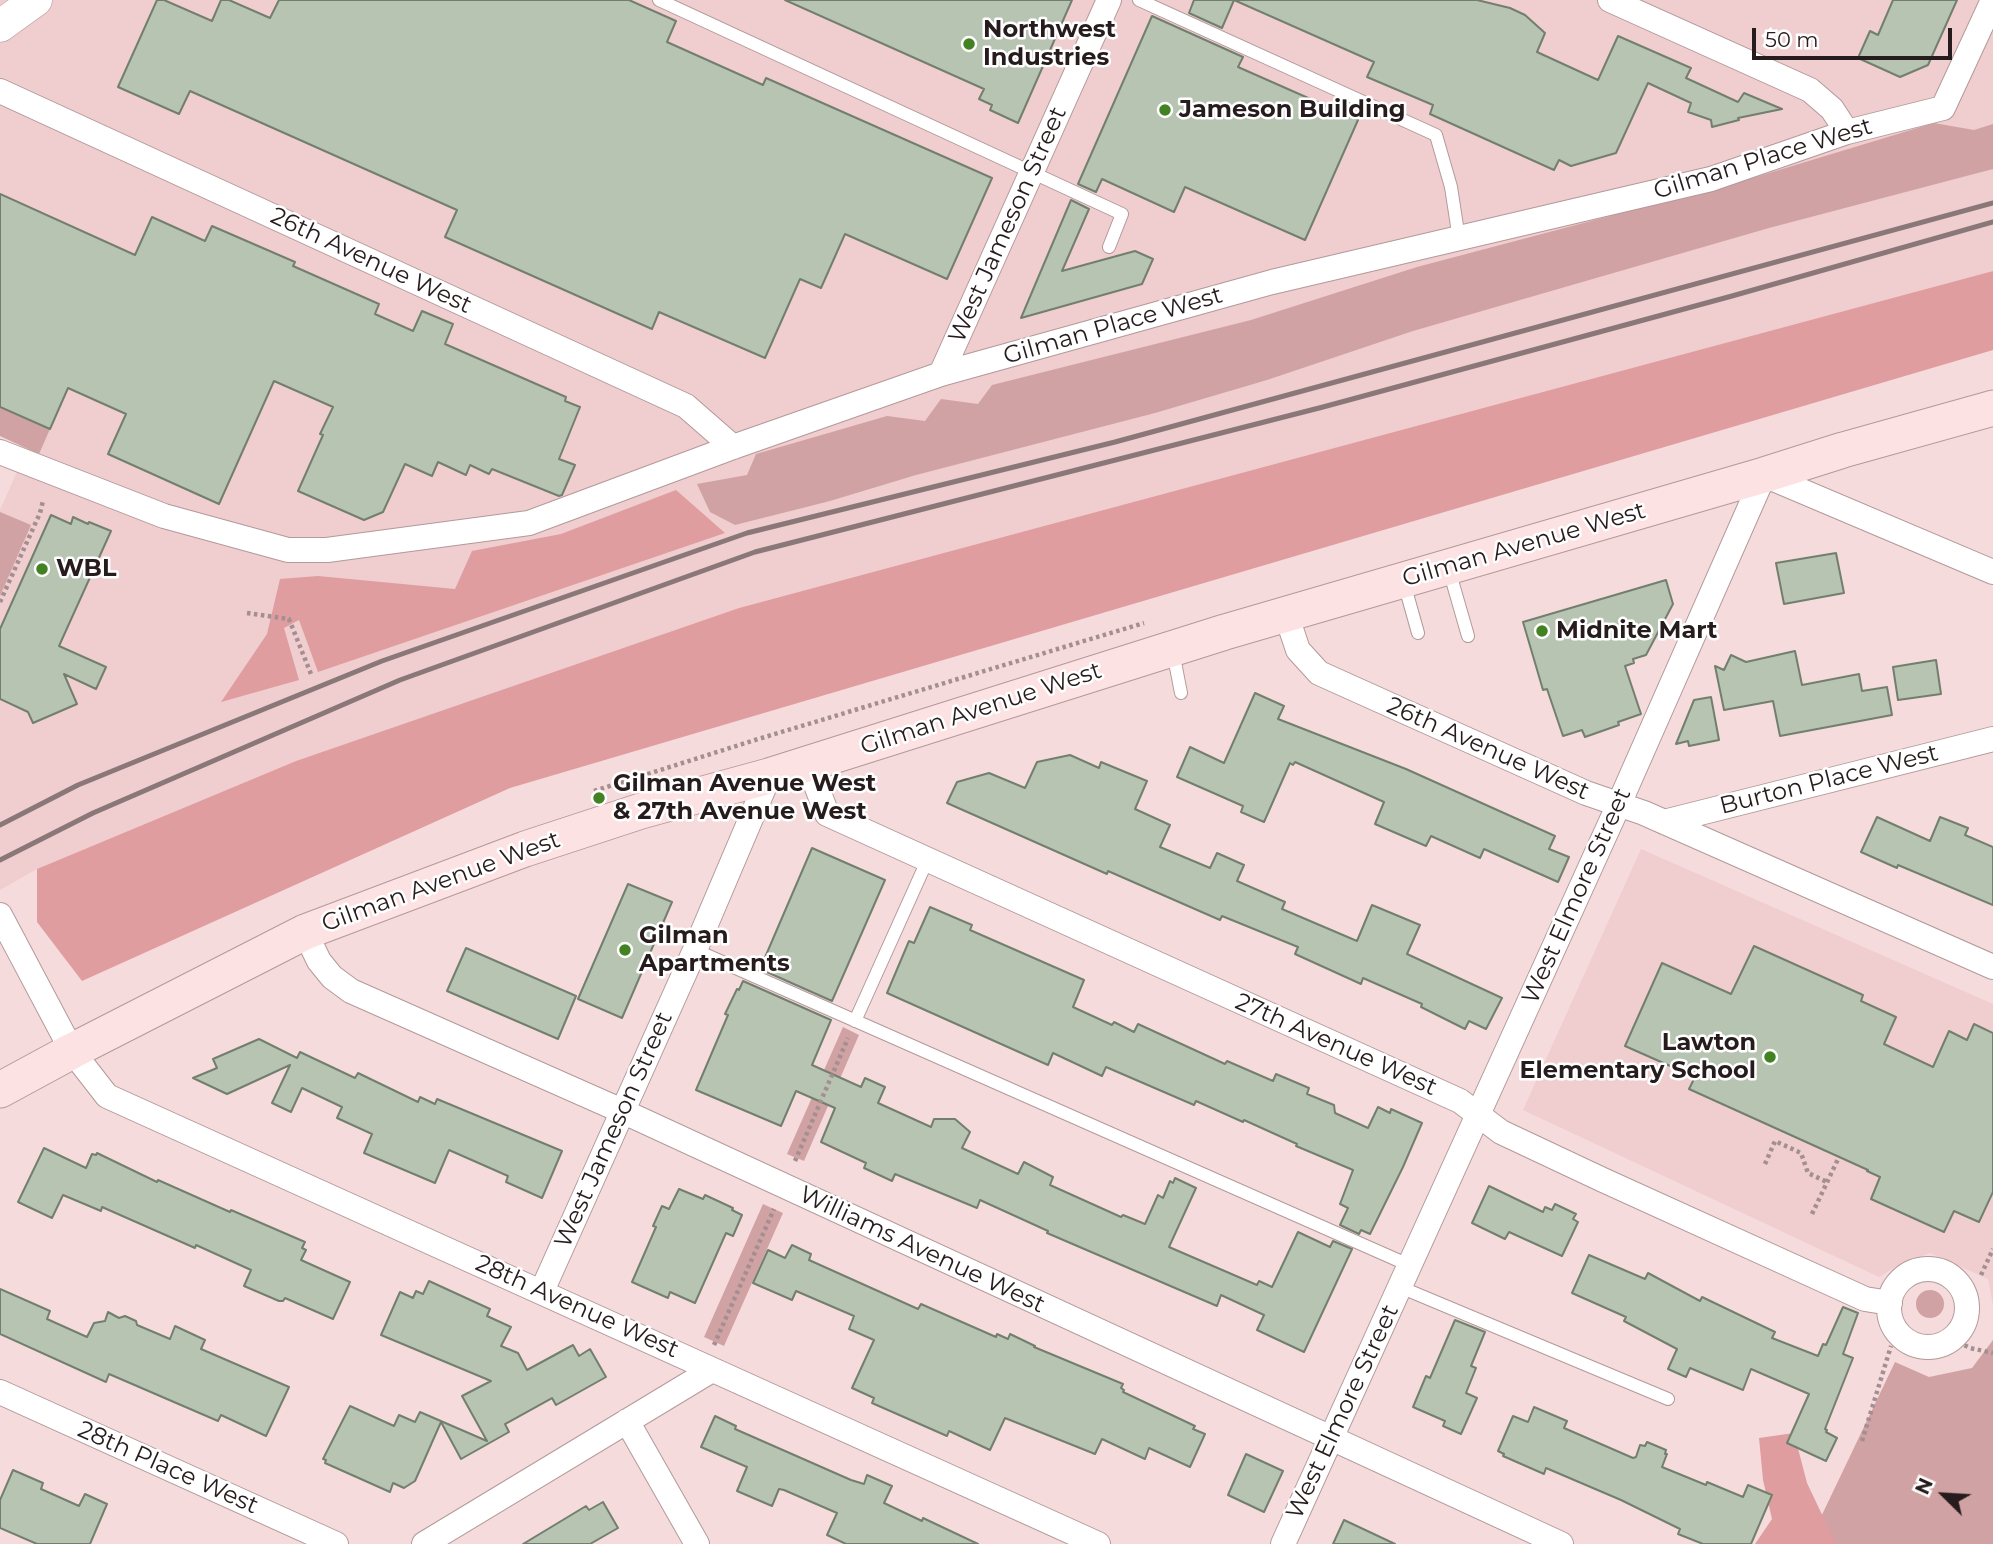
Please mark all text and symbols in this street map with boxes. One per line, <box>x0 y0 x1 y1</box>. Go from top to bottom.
scale bar <box>1755 14 1954 58</box>
place label: Northwest Industries <box>983 16 1116 72</box>
text: 50 m <box>1765 27 1819 52</box>
marker: Northwest Industries <box>961 36 977 52</box>
place label: Jameson Building <box>1179 96 1406 124</box>
street label: West Jameson Street <box>943 102 1073 348</box>
marker: Jameson Building <box>1157 102 1173 118</box>
street label: Gilman Place West <box>1650 112 1876 206</box>
street label: 26th Avenue West <box>266 202 476 320</box>
street label: Gilman Place West <box>1000 281 1226 371</box>
street label: Gilman Avenue West <box>1399 496 1649 594</box>
place label: WBL <box>56 555 116 583</box>
marker: WBL <box>34 561 50 577</box>
place label: Midnite Mart <box>1556 617 1717 645</box>
marker: Midnite Mart <box>1534 623 1550 639</box>
street label: Gilman Avenue West <box>857 656 1105 762</box>
street label: 26th Avenue West <box>1382 691 1594 807</box>
street label: Burton Place West <box>1717 739 1941 821</box>
place label: Gilman Avenue West & 27th Avenue West <box>613 770 876 826</box>
street label: West Elmore Street <box>1516 784 1638 1008</box>
marker: Gilman Avenue West & 27th Avenue West <box>591 790 607 806</box>
street label: Gilman Avenue West <box>318 825 564 939</box>
place label: Gilman Apartments <box>639 922 790 978</box>
marker: Gilman Apartments <box>617 942 633 958</box>
street label: 27th Avenue West <box>1231 988 1441 1102</box>
street label: West Jameson Street <box>549 1007 679 1253</box>
place label: Lawton Elementary School <box>1519 1029 1756 1085</box>
marker: Lawton Elementary School <box>1762 1049 1778 1065</box>
street label: Williams Avenue West <box>795 1180 1049 1320</box>
street label: 28th Avenue West <box>471 1249 683 1365</box>
street label: West Elmore Street <box>1281 1300 1405 1524</box>
street label: 28th Place West <box>73 1415 263 1521</box>
north arrow <box>1909 1460 1979 1530</box>
text: N <box>1911 1475 1938 1498</box>

